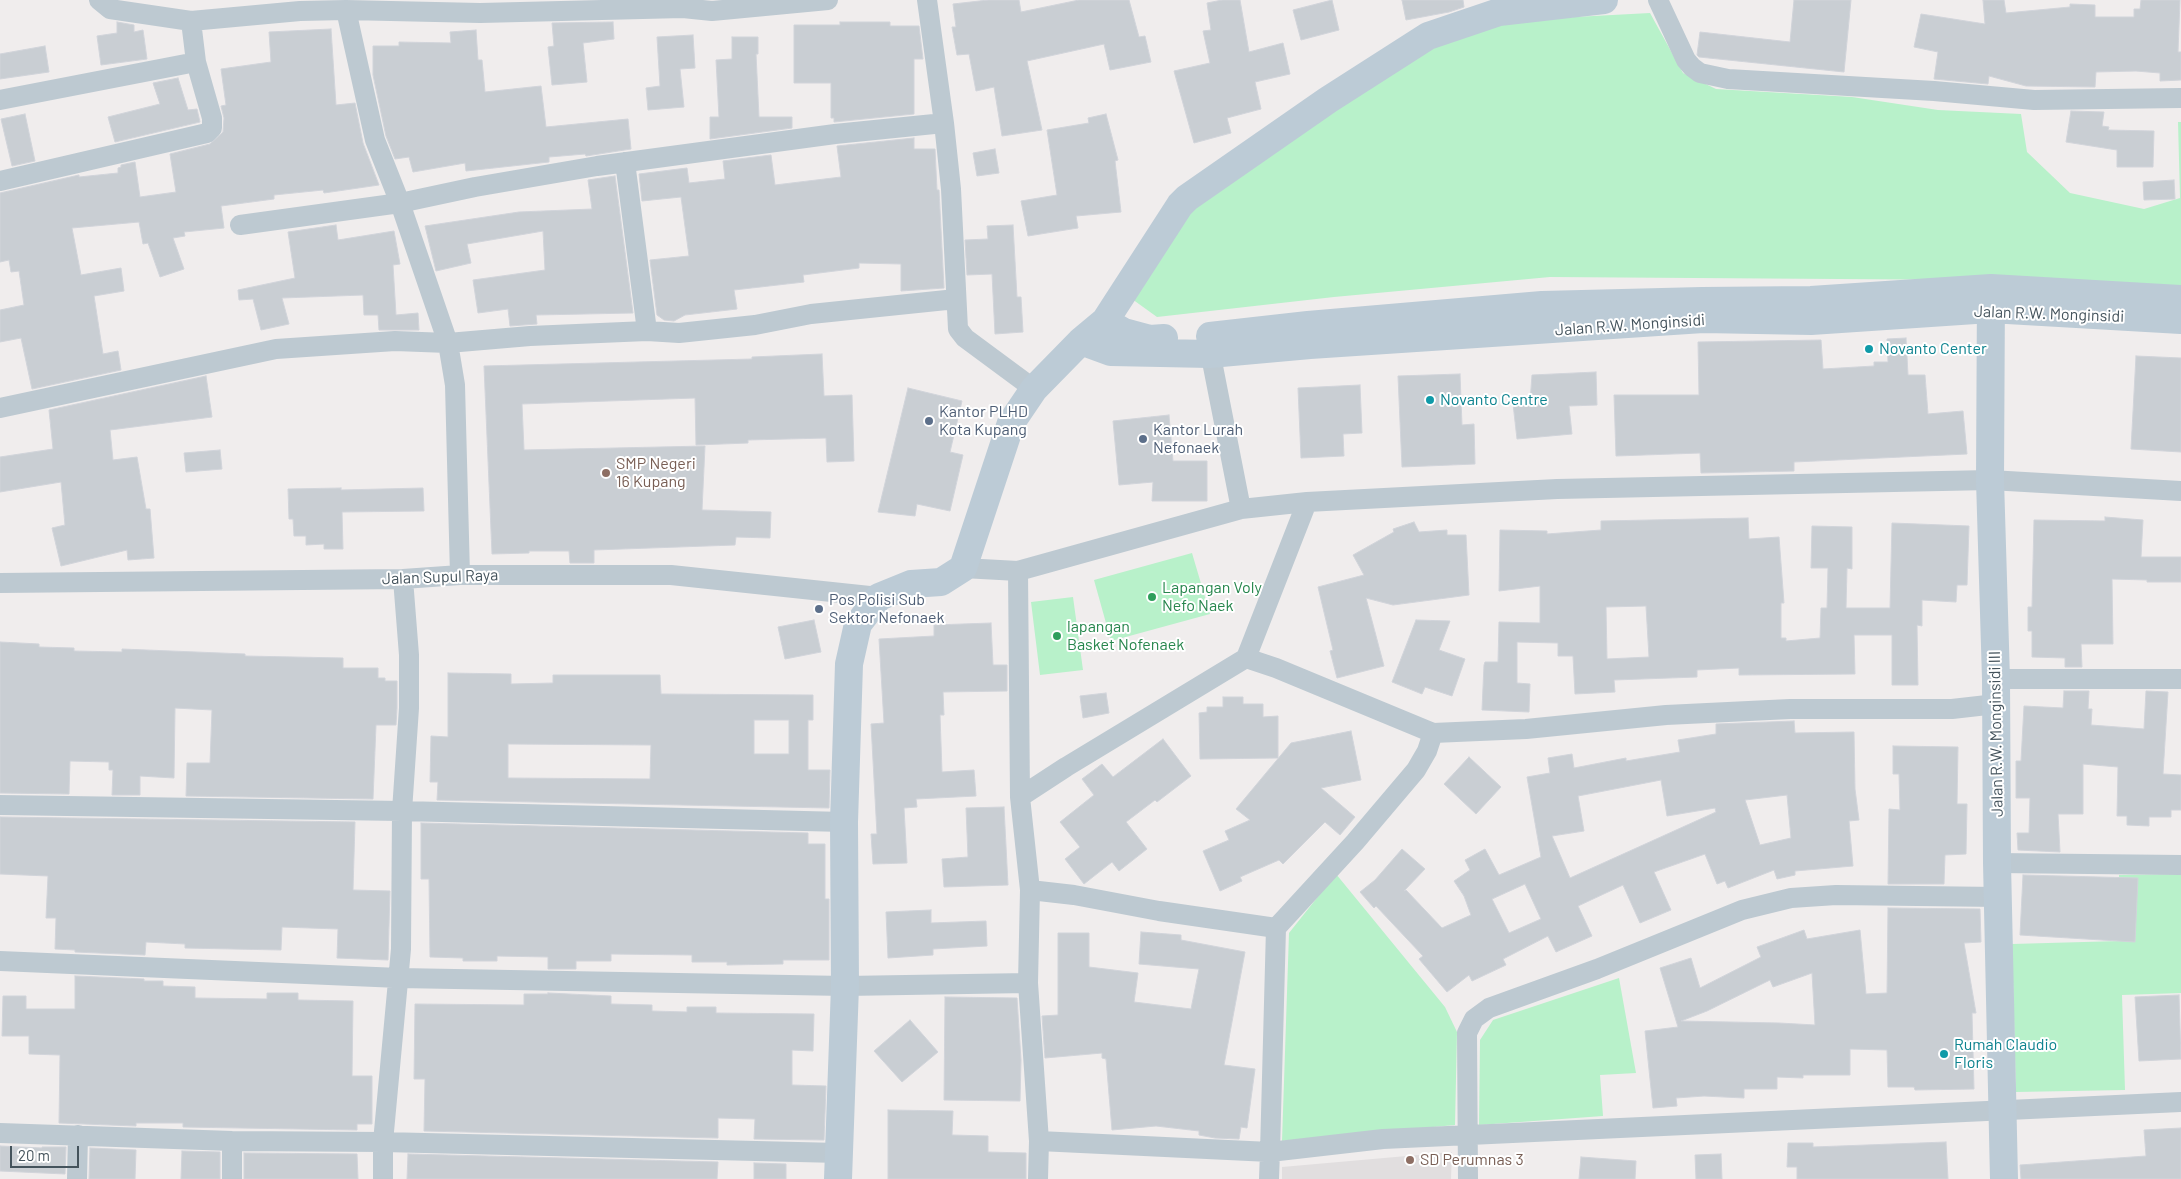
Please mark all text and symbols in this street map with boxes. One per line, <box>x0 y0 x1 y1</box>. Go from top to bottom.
street label: Jalan R.W. Monginsidi <box>1973 302 2125 326</box>
street label: Jalan R.W. Monginsidi <box>1554 310 1706 340</box>
place label: Novanto Center <box>1879 339 1987 359</box>
marker: Novanto Center <box>1863 343 1875 355</box>
place label: Novanto Centre <box>1440 390 1548 410</box>
marker: Novanto Centre <box>1424 394 1436 406</box>
place label: Kantor PLHD Kota Kupang <box>939 402 1028 440</box>
marker: Kantor PLHD Kota Kupang <box>923 415 935 427</box>
place label: Kantor Lurah Nefonaek <box>1153 420 1243 458</box>
marker: Kantor Lurah Nefonaek <box>1137 433 1149 445</box>
place label: SMP Negeri 16 Kupang <box>616 454 696 492</box>
marker: SMP Negeri 16 Kupang <box>600 467 612 479</box>
street label: Jalan Supul Raya <box>381 565 499 589</box>
place label: Lapangan Voly Nefo Naek <box>1162 578 1262 616</box>
place label: Pos Polisi Sub Sektor Nefonaek <box>829 590 944 628</box>
marker: Lapangan Voly Nefo Naek <box>1146 591 1158 603</box>
marker: Pos Polisi Sub Sektor Nefonaek <box>813 603 825 615</box>
place label: lapangan Basket Nofenaek <box>1067 617 1184 655</box>
marker: lapangan Basket Nofenaek <box>1051 630 1063 642</box>
street label: Jalan R.W. Monginsidi III <box>1985 651 2007 817</box>
place label: Rumah Claudio Floris <box>1954 1035 2057 1073</box>
marker: Rumah Claudio Floris <box>1938 1048 1950 1060</box>
scale bar <box>12 1136 81 1168</box>
text: 20 m <box>18 1146 50 1164</box>
place label: SD Perumnas 3 <box>1420 1150 1524 1170</box>
marker: SD Perumnas 3 <box>1404 1154 1416 1166</box>

